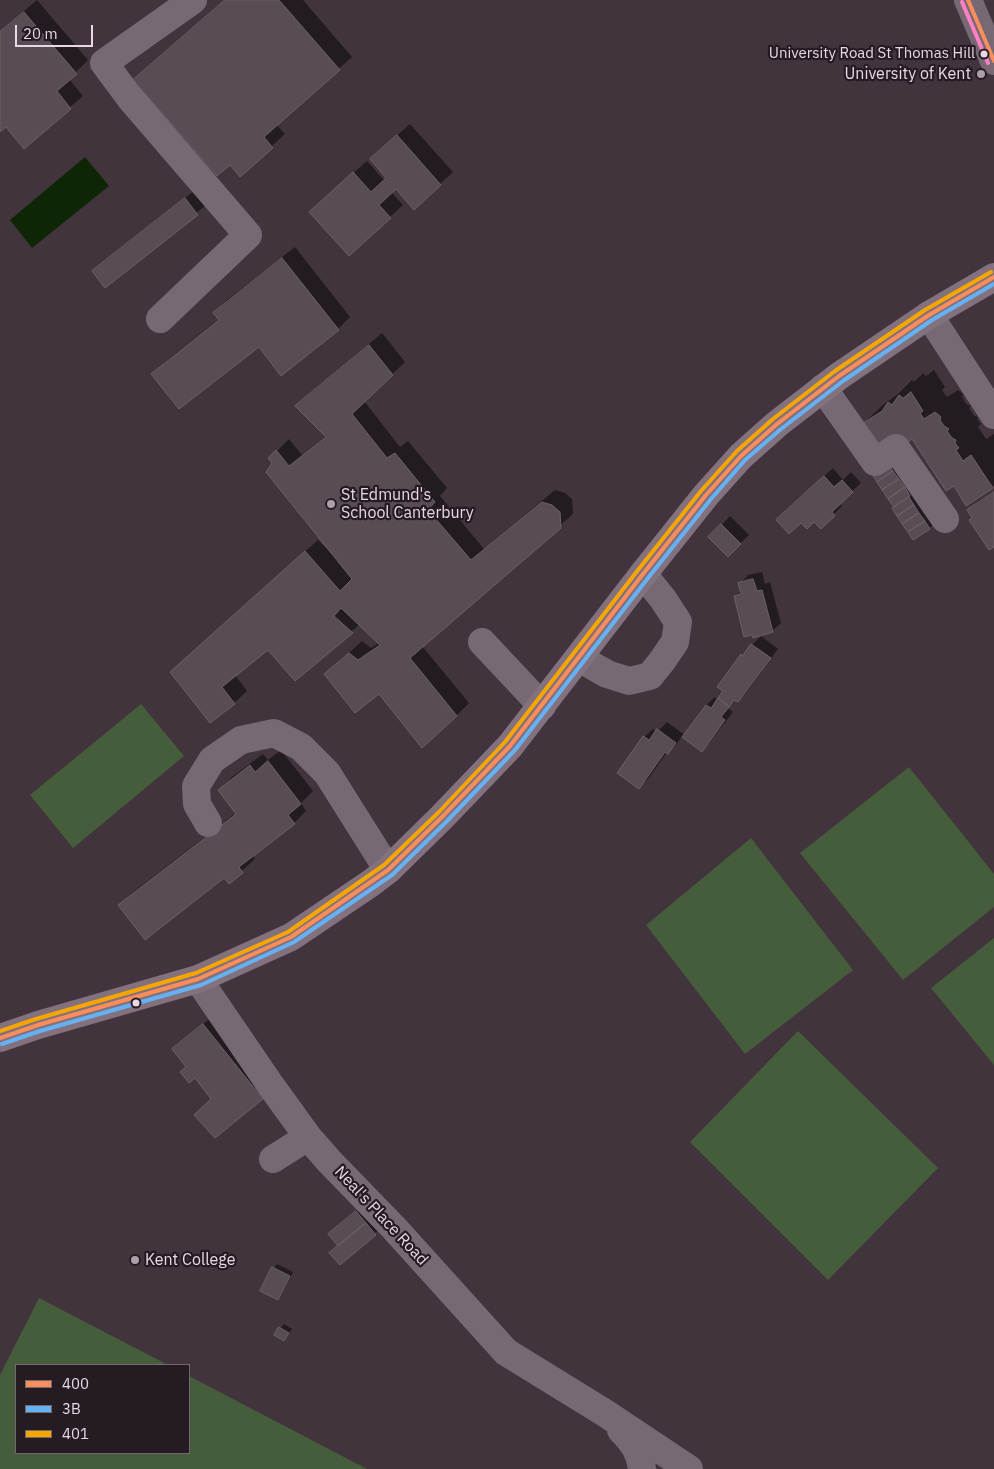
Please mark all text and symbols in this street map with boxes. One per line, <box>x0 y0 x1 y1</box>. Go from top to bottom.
scale bar <box>18 15 95 47</box>
text: 20 m <box>23 24 58 43</box>
place label: University Road St Thomas Hill <box>769 45 975 63</box>
marker: University Road St Thomas Hill <box>979 49 989 59</box>
place label: University of Kent <box>844 64 971 84</box>
marker: University of Kent <box>975 68 987 80</box>
place label: St Edmund's School Canterbury <box>341 485 474 523</box>
marker: St Edmund's School Canterbury <box>325 498 337 510</box>
unlabelled marker <box>131 998 141 1008</box>
street label: Neal's Place Road <box>330 1163 432 1269</box>
place label: Kent College <box>145 1250 235 1270</box>
marker: Kent College <box>129 1254 141 1266</box>
legend <box>15 1364 190 1454</box>
text: 400 <box>62 1374 89 1393</box>
text: 3B <box>62 1399 81 1418</box>
text: 401 <box>62 1424 89 1443</box>

